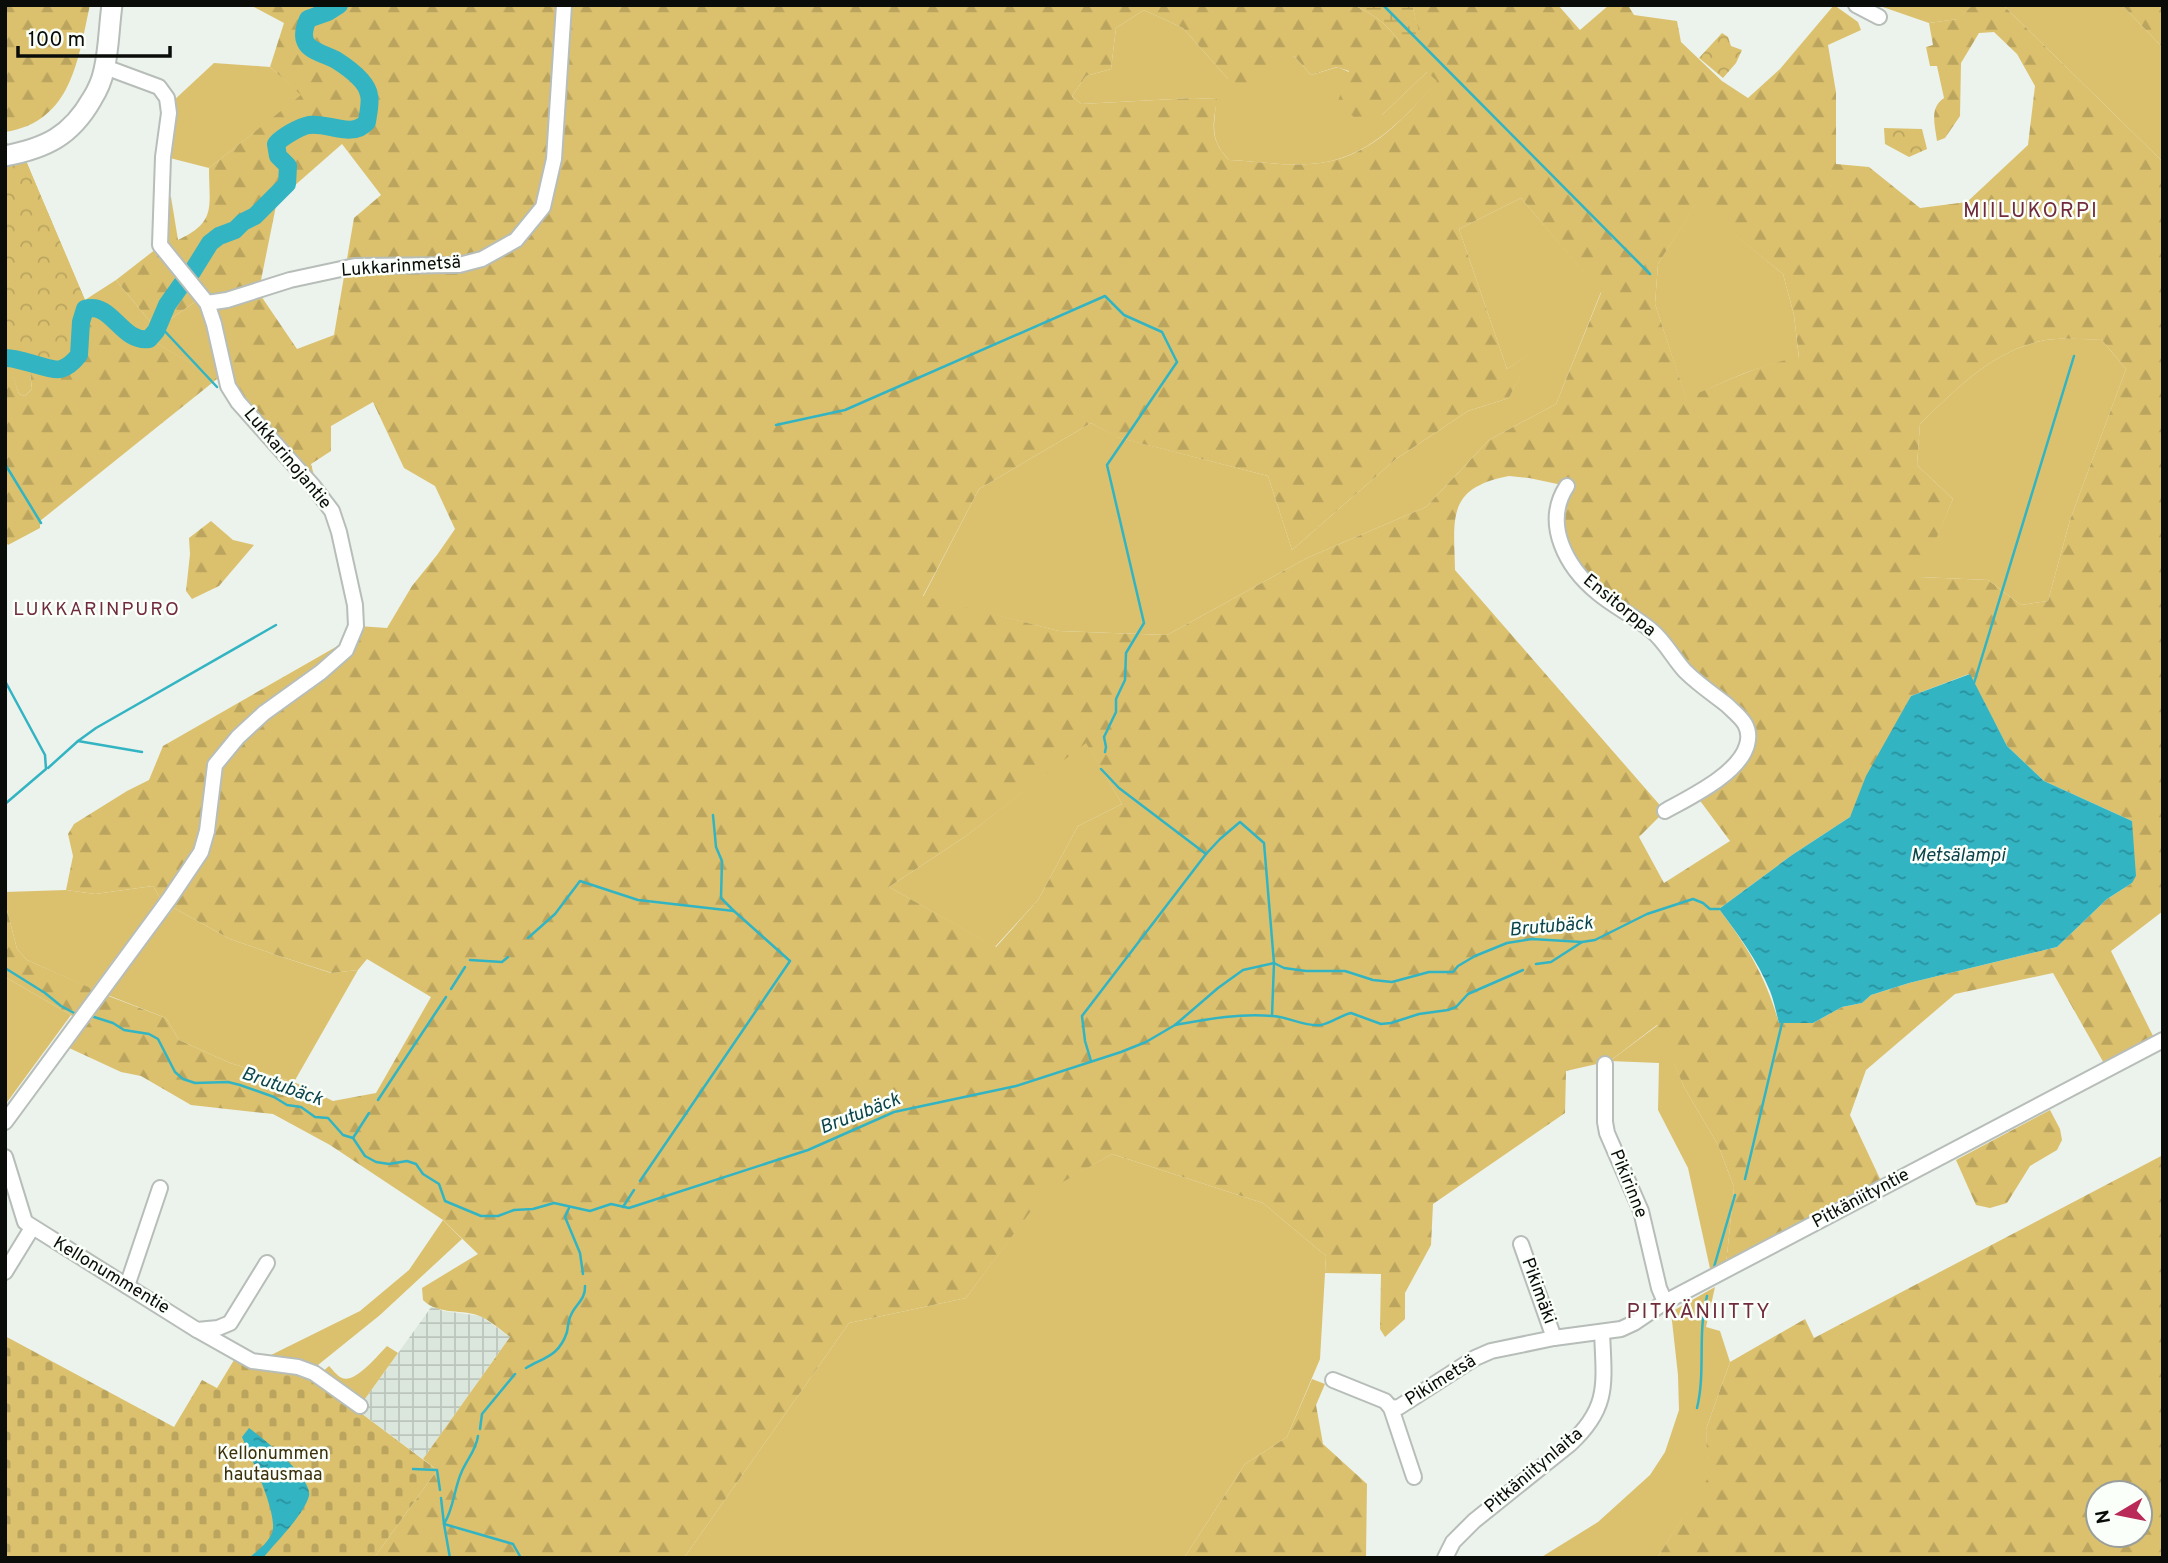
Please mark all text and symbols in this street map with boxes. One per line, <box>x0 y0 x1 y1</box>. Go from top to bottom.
scale bar <box>18 14 170 58</box>
text: 100 m <box>28 27 85 54</box>
district label: MIILUKORPI <box>1963 198 2099 225</box>
street label: Lukkarinmetsä <box>340 251 462 283</box>
street label: Lukkarinojantie <box>238 404 336 514</box>
street label: Ensitorppa <box>1578 570 1660 642</box>
district label: LUKKARINPURO <box>13 598 181 622</box>
water label: Metsälampi <box>1911 844 2007 868</box>
water label: Brutubäck <box>1508 911 1594 943</box>
water label: Brutubäck <box>238 1062 326 1112</box>
water label: Brutubäck <box>816 1088 904 1140</box>
street label: Pikirinne <box>1604 1146 1652 1222</box>
street label: Pitkäniityntie <box>1808 1164 1914 1234</box>
street label: Kellonummentie <box>48 1232 174 1320</box>
street label: Pikimäki <box>1515 1255 1561 1327</box>
district label: PITKÄNIITTY <box>1626 1299 1772 1326</box>
street label: Pikimetsä <box>1401 1350 1481 1412</box>
street label: Pitkäniitynlaita <box>1480 1423 1588 1519</box>
park label: Kellonummen hautausmaa <box>217 1443 329 1487</box>
north arrow <box>2084 1479 2154 1549</box>
text: N <box>2091 1508 2117 1525</box>

